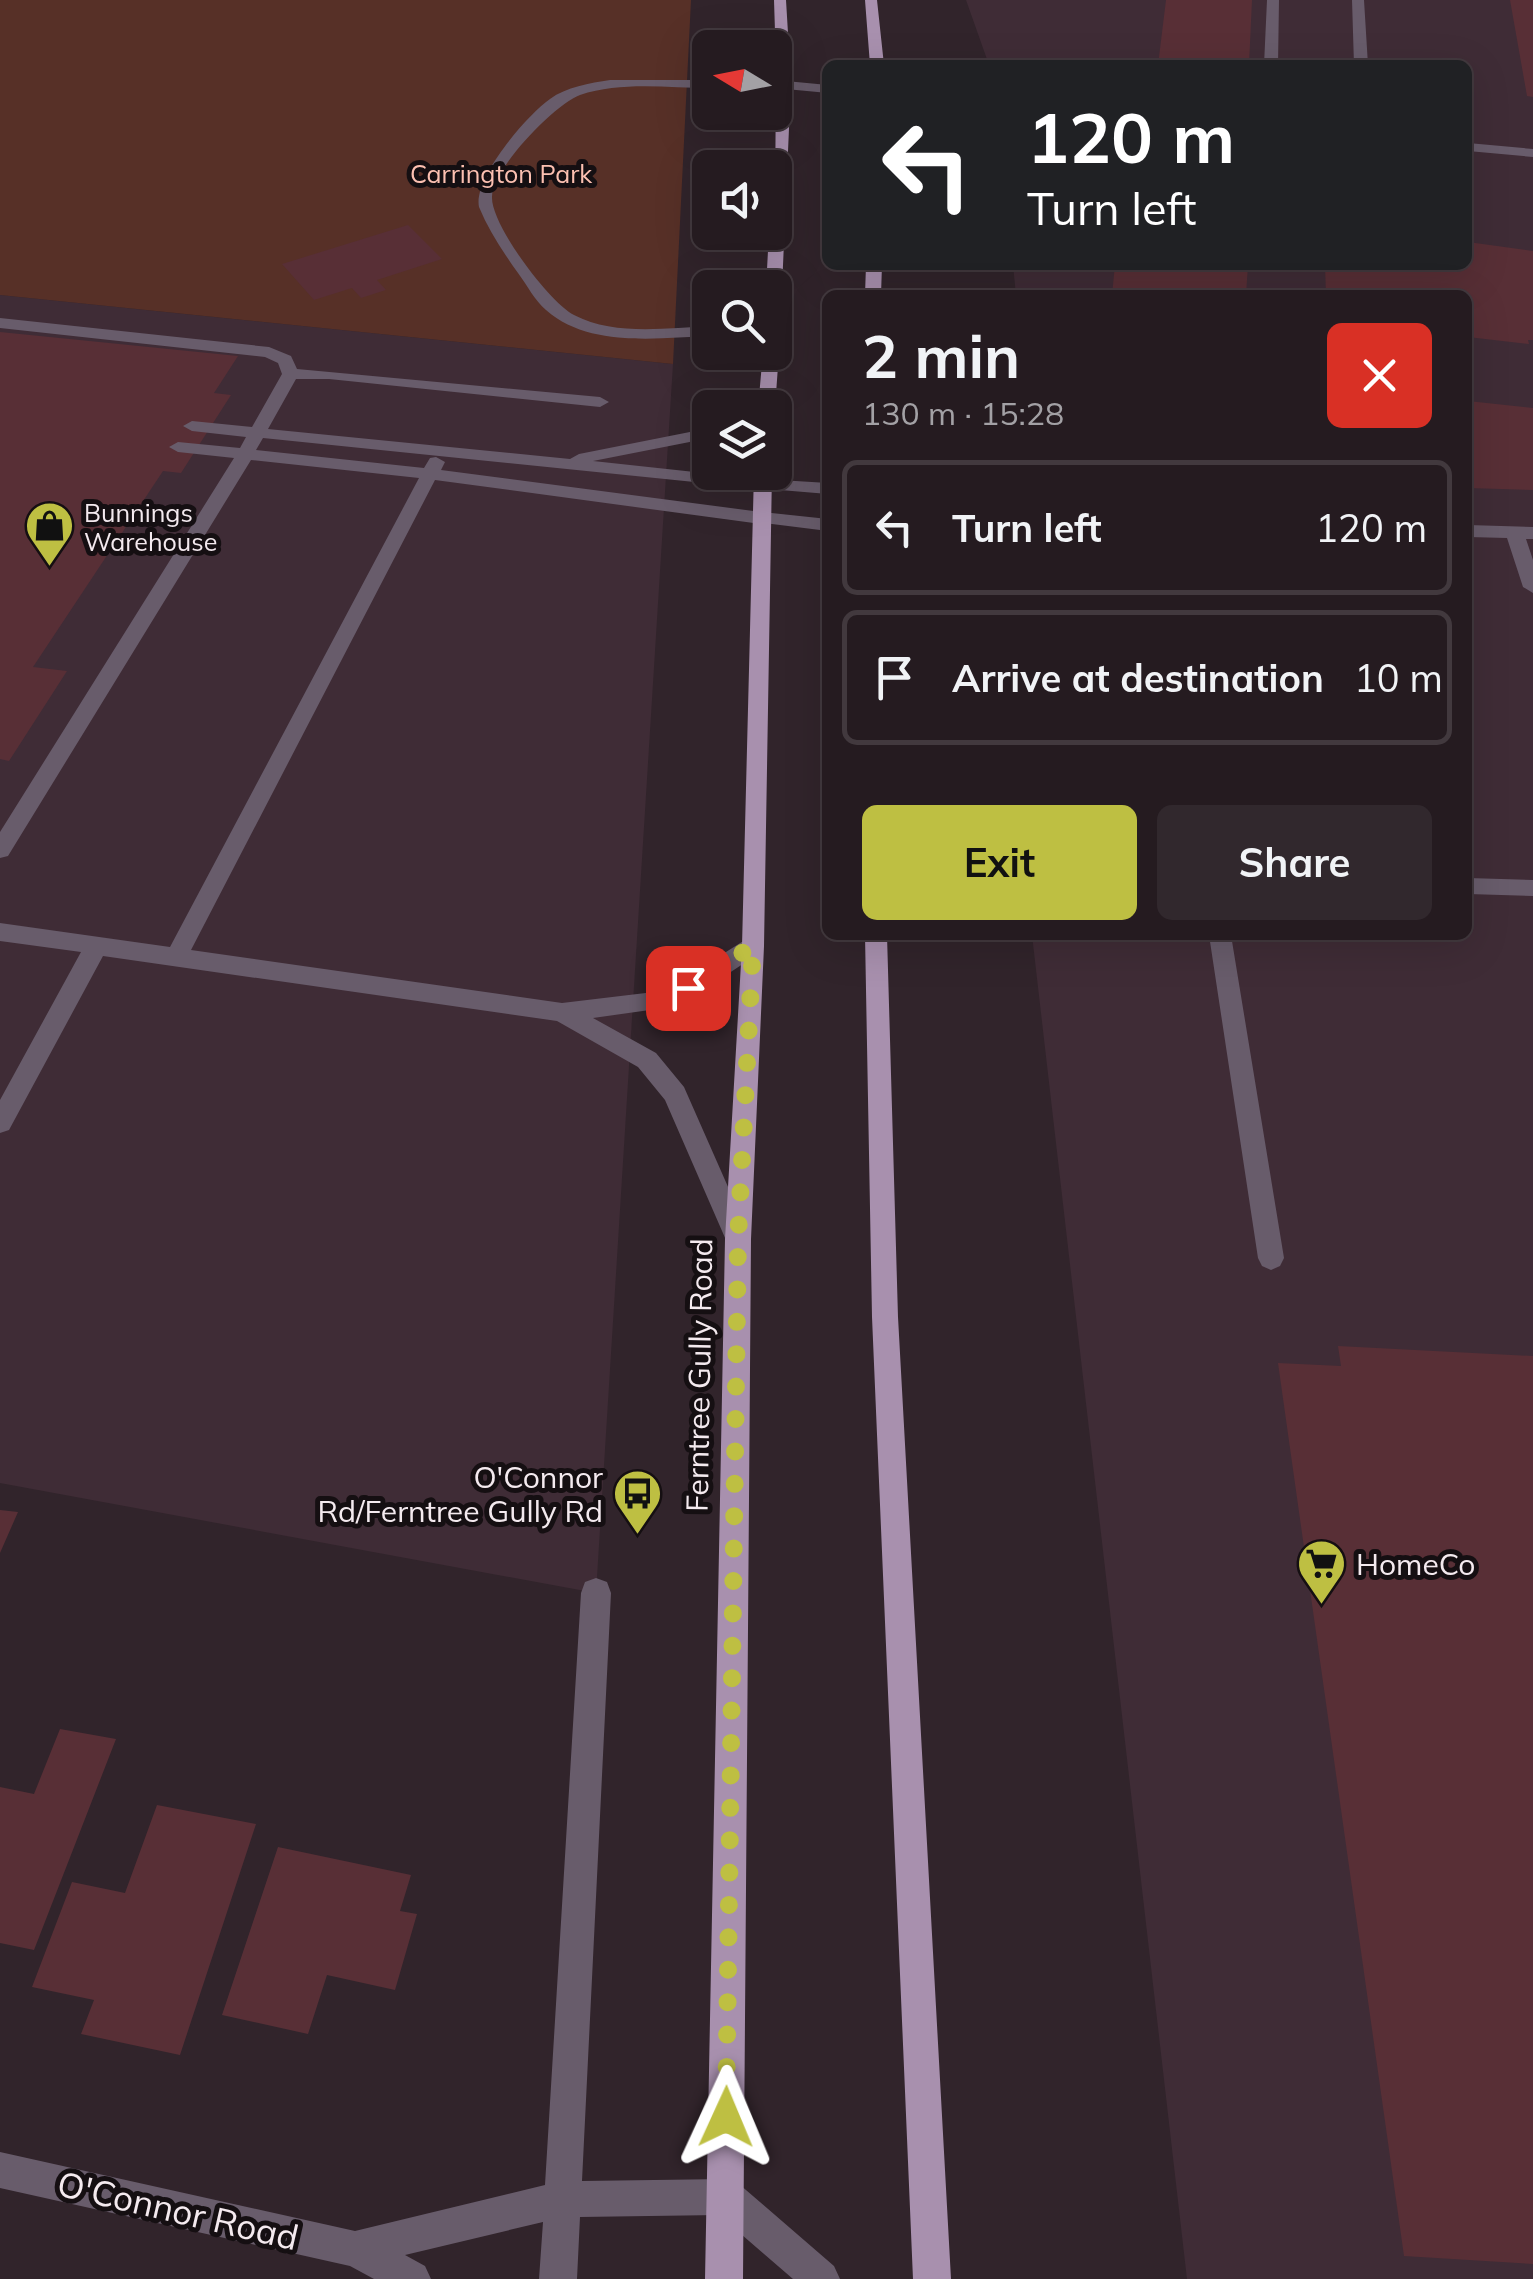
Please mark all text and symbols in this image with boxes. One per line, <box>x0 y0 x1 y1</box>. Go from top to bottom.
north arrow <box>692 30 792 130</box>
map controls <box>692 30 792 490</box>
text: 120 m <box>1027 93 1235 181</box>
icon: left <box>862 100 992 230</box>
button: sound <box>692 150 792 250</box>
park label: Carrington Park <box>410 158 593 189</box>
text: Turn left <box>1027 180 1196 236</box>
button: search <box>692 270 792 370</box>
text: 2 min <box>862 318 1020 393</box>
button: close <box>1327 323 1432 428</box>
button: layers <box>692 390 792 490</box>
text: 130 m · 15:28 <box>862 393 1064 433</box>
place label: Bunnings Warehouse <box>84 497 217 557</box>
shop icon: Bunnings Warehouse <box>23 500 75 568</box>
icon: left <box>867 500 922 555</box>
text: Turn left <box>952 504 1102 552</box>
text: 120 m <box>1315 504 1427 552</box>
icon: arrive <box>867 650 922 705</box>
text: Arrive at destination <box>952 654 1324 702</box>
text: 10 m <box>1354 654 1443 702</box>
button: Exit <box>862 805 1137 920</box>
button: Share <box>1157 805 1432 920</box>
pin <box>646 946 731 1031</box>
icon: arrive <box>661 961 716 1016</box>
street label: Ferntree Gully Road <box>678 1238 720 1512</box>
place label: O'Connor Rd/Ferntree Gully Rd <box>318 1458 603 1530</box>
bus stop icon: O'Connor Rd/Ferntree Gully Rd <box>612 1468 664 1536</box>
supermarket icon: HomeCo <box>1295 1538 1347 1606</box>
place label: HomeCo <box>1356 1545 1475 1583</box>
position arrow <box>674 2065 778 2169</box>
street label: O'Connor Road <box>53 2161 303 2259</box>

